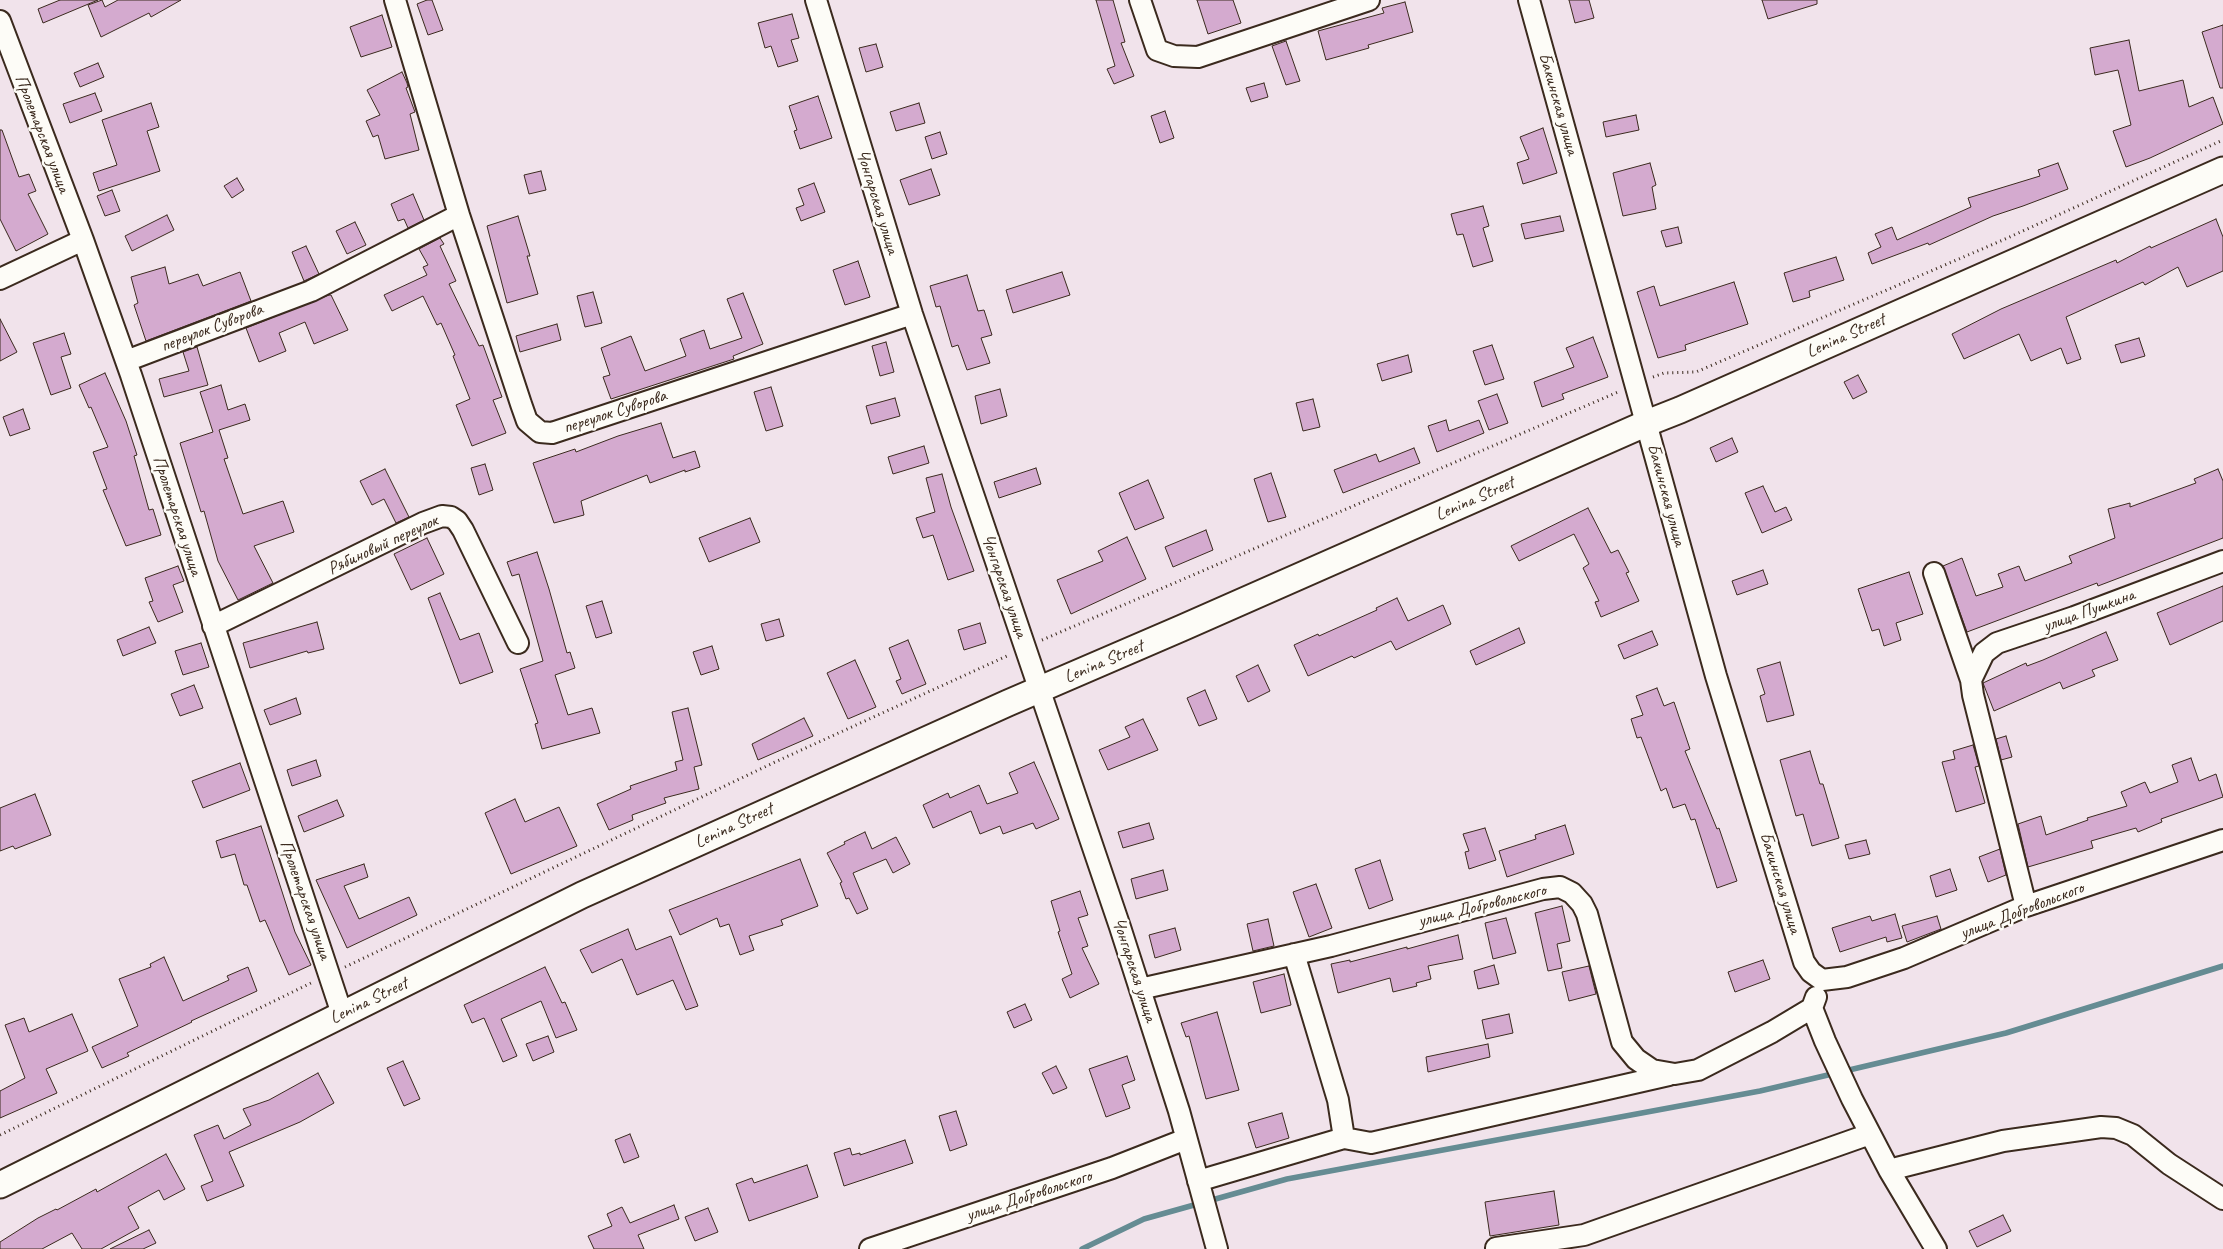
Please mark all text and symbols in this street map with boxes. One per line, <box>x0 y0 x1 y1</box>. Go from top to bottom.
street label: Бакинская улица <box>1533 51 1583 157</box>
street label: Пролетарская улица <box>10 72 74 196</box>
street label: Чонгарская улица <box>851 147 903 257</box>
street label: переулок Суворова <box>158 299 266 357</box>
street label: Lenina Street <box>1803 309 1889 363</box>
street label: переулок Суворова <box>561 385 669 439</box>
street label: Бакинская улица <box>1642 441 1690 549</box>
street label: Пролетарская улица <box>148 453 206 579</box>
street label: Lenina Street <box>1432 472 1518 526</box>
street label: Рябиновый переулок <box>325 510 441 580</box>
street label: Чонгарская улица <box>976 531 1032 641</box>
street label: улица Пушкина <box>2040 584 2138 638</box>
street label: Lenina Street <box>1061 636 1147 688</box>
street label: Lenina Street <box>691 798 777 854</box>
street label: Бакинская улица <box>1754 830 1806 936</box>
street label: Пролетарская улица <box>275 838 335 962</box>
street label: улица Добровольского <box>1957 877 2087 945</box>
street label: улица Добровольского <box>1416 880 1548 932</box>
street label: Чонгарская улица <box>1107 915 1161 1025</box>
street label: Lenina Street <box>327 973 411 1029</box>
street label: улица Добровольского <box>963 1166 1095 1226</box>

